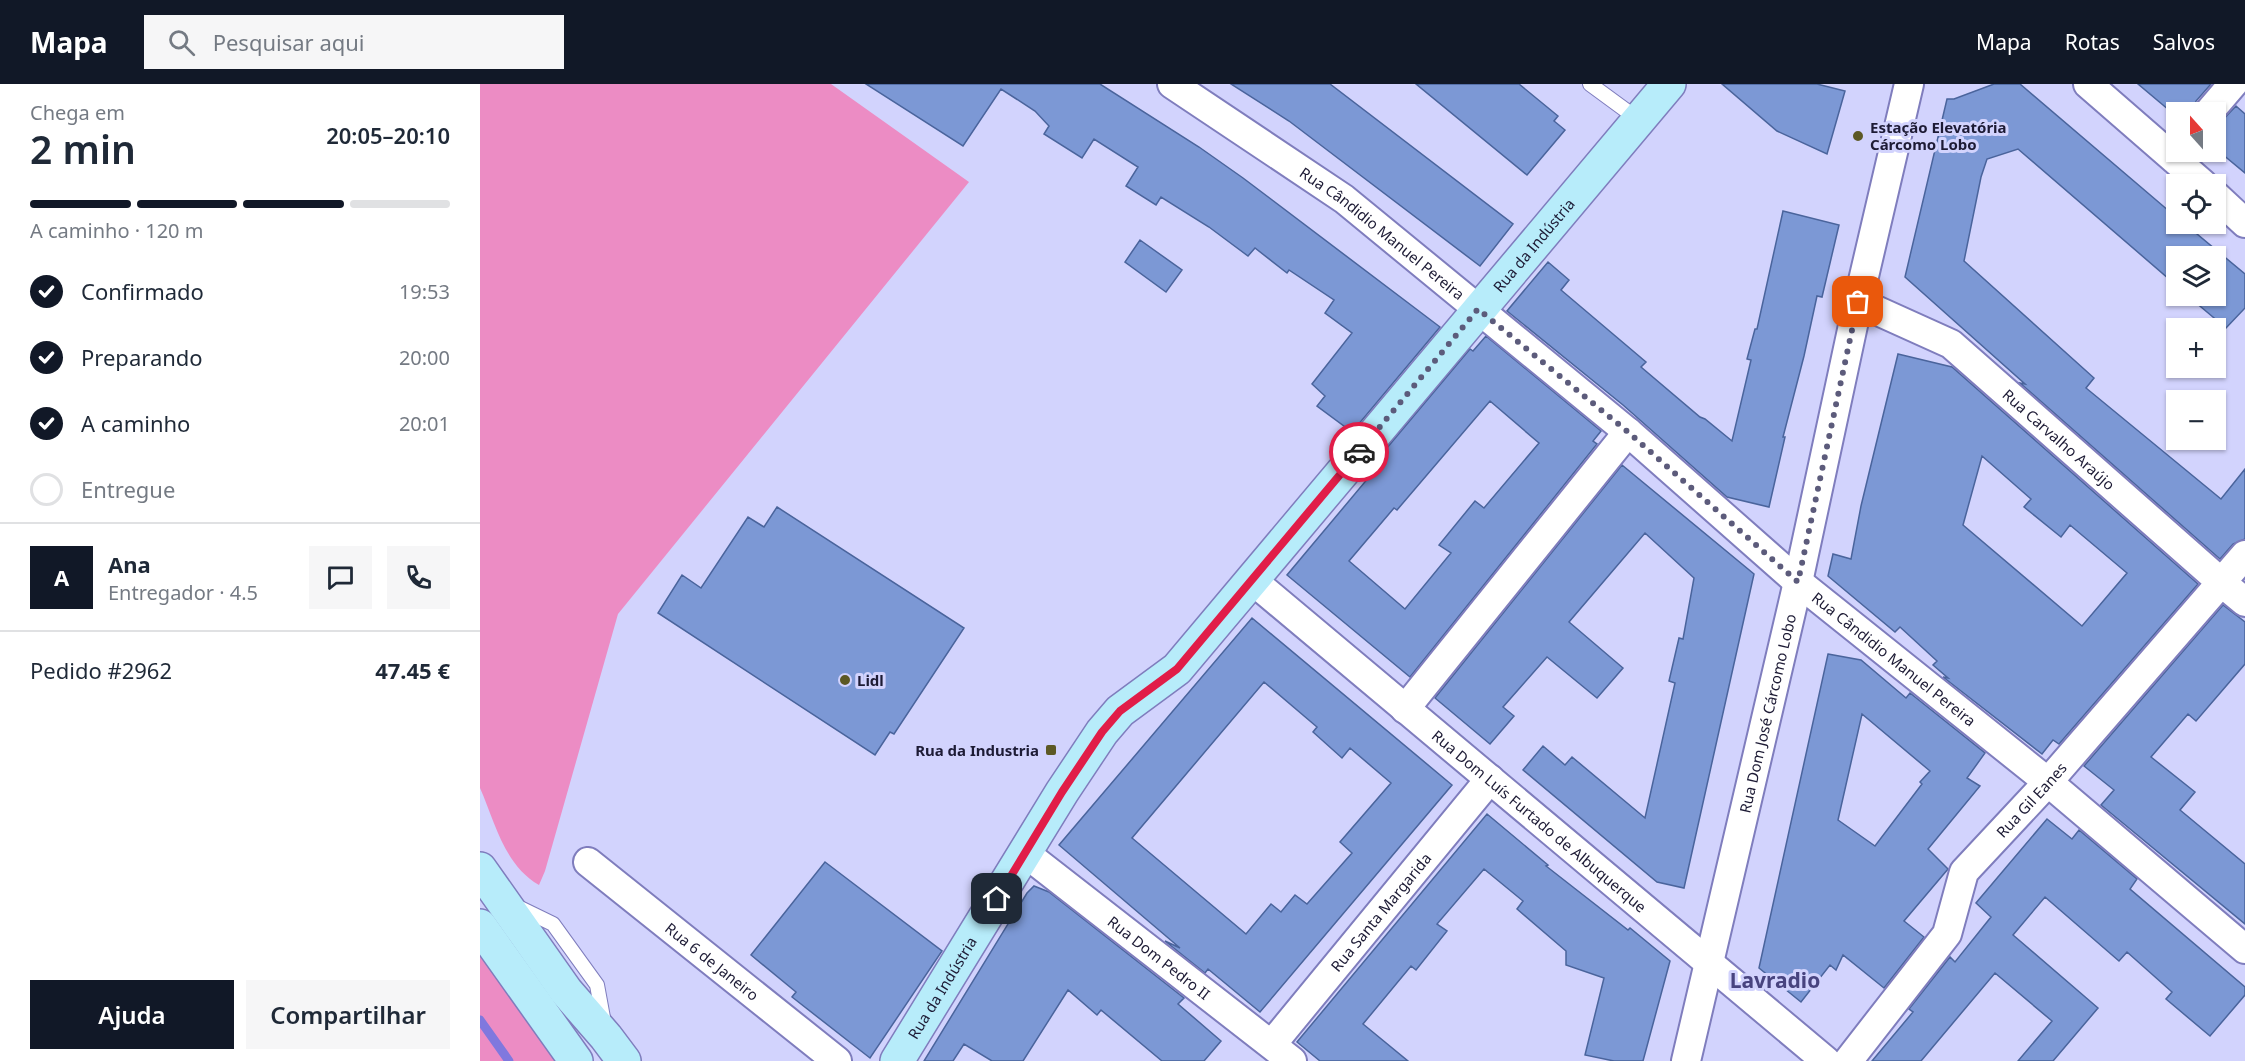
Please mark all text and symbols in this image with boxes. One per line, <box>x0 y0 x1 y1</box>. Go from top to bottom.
search box <box>144 15 564 69</box>
text: Mapa <box>30 23 108 61</box>
icon: search <box>165 26 198 59</box>
text: Pesquisar aqui <box>213 27 365 57</box>
text: Mapa <box>1976 28 2032 56</box>
text: Rotas <box>2065 28 2120 56</box>
text: Salvos <box>2153 28 2215 56</box>
text: Chega em <box>30 99 125 126</box>
north arrow <box>2166 102 2226 162</box>
map controls <box>2166 102 2226 450</box>
place label: Estação Elevatória Cárcomo Lobo <box>1870 117 2007 154</box>
text: 20:05–20:10 <box>326 120 450 150</box>
text: 2 min <box>30 122 136 175</box>
marker: Estação Elevatória Cárcomo Lobo <box>1851 129 1865 143</box>
street label: Rua Cândidio Manuel Pereira <box>1296 162 1469 304</box>
button: locate <box>2166 174 2226 234</box>
street label: Rua da Indústria <box>1488 194 1579 296</box>
text: A caminho · 120 m <box>30 217 203 244</box>
button: layers <box>2166 246 2226 306</box>
icon: check <box>30 275 63 308</box>
text: Confirmado <box>81 276 204 306</box>
pin <box>1832 276 1883 327</box>
text: 19:53 <box>399 278 450 305</box>
icon: bag <box>1841 285 1874 318</box>
button: + <box>2166 318 2226 378</box>
icon: check <box>30 341 63 374</box>
text: Preparando <box>81 342 203 372</box>
text: 20:00 <box>399 344 450 371</box>
street label: Rua Carvalho Araújo <box>1999 384 2119 494</box>
button: − <box>2166 390 2226 450</box>
icon: check <box>30 407 63 440</box>
text: A caminho <box>81 408 190 438</box>
text: 20:01 <box>399 410 450 437</box>
courier <box>1329 422 1389 482</box>
icon: car <box>1343 436 1376 469</box>
text: Entregue <box>81 474 175 504</box>
button: chat <box>309 546 372 609</box>
button: phone <box>387 546 450 609</box>
text: Ana <box>108 549 151 579</box>
text: A <box>54 562 69 592</box>
text: Entregador · 4.5 <box>108 579 258 606</box>
street label: Rua Cândidio Manuel Pereira <box>1808 587 1980 730</box>
street label: Rua Dom José Cárcomo Lobo <box>1734 612 1800 815</box>
text: Pedido #2962 <box>30 655 172 685</box>
text: 47.45 € <box>375 655 450 685</box>
place label: Lidl <box>857 670 884 690</box>
marker: Lidl <box>838 673 852 687</box>
street label: Rua Dom Luís Furtado de Albuquerque <box>1428 725 1651 916</box>
place label: Rua da Industria <box>915 740 1039 760</box>
marker: Rua da Industria <box>1044 743 1058 757</box>
street label: Rua Gil Eanes <box>1992 758 2071 841</box>
street label: Rua Santa Margarida <box>1326 848 1435 975</box>
pin <box>971 873 1022 924</box>
icon: home <box>980 882 1013 915</box>
street label: Rua Dom Pedro II <box>1104 911 1214 1004</box>
street label: Rua 6 de Janeiro <box>661 918 763 1005</box>
street label: Rua da Indústria <box>903 933 981 1043</box>
district label: Lavradio <box>1730 966 1820 994</box>
button: Ajuda <box>30 980 234 1049</box>
button: Compartilhar <box>246 980 450 1049</box>

